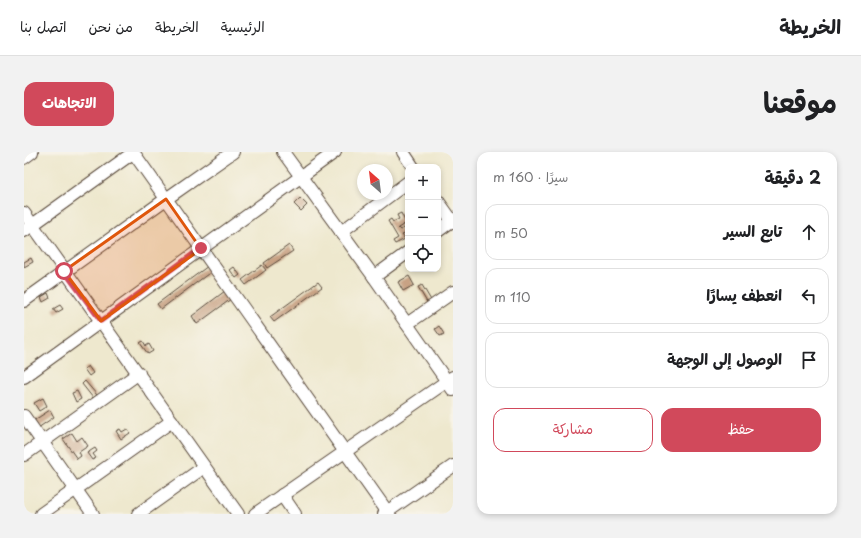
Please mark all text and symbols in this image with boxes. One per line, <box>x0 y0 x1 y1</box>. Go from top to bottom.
text: الخريطة <box>779 12 841 40</box>
text: اتصل بنا <box>20 16 66 37</box>
text: من نحن <box>88 16 133 37</box>
text: الخريطة <box>155 16 199 37</box>
text: الرئيسية <box>221 16 265 37</box>
text: موقعنا <box>763 80 837 123</box>
button: الاتجاهات <box>24 82 114 126</box>
north arrow <box>357 164 393 200</box>
map controls <box>405 164 441 272</box>
button: + <box>405 164 441 200</box>
text: 2 دقيقة <box>764 164 821 190</box>
text: سيرًا · 160 m <box>493 167 568 186</box>
button: − <box>405 200 441 236</box>
text: تابع السير <box>724 219 782 242</box>
icon: ahead <box>798 221 820 243</box>
text: 50 m <box>494 223 528 242</box>
button: locate <box>405 236 441 272</box>
route end <box>192 239 210 257</box>
route start <box>55 262 73 280</box>
text: انعطف يسارًا <box>706 283 782 306</box>
icon: left <box>798 285 820 307</box>
text: 110 m <box>494 287 530 306</box>
text: الوصول إلى الوجهة <box>667 347 782 370</box>
icon: arrive <box>798 349 820 371</box>
button: مشاركة <box>493 408 653 452</box>
button: حفظ <box>661 408 821 452</box>

